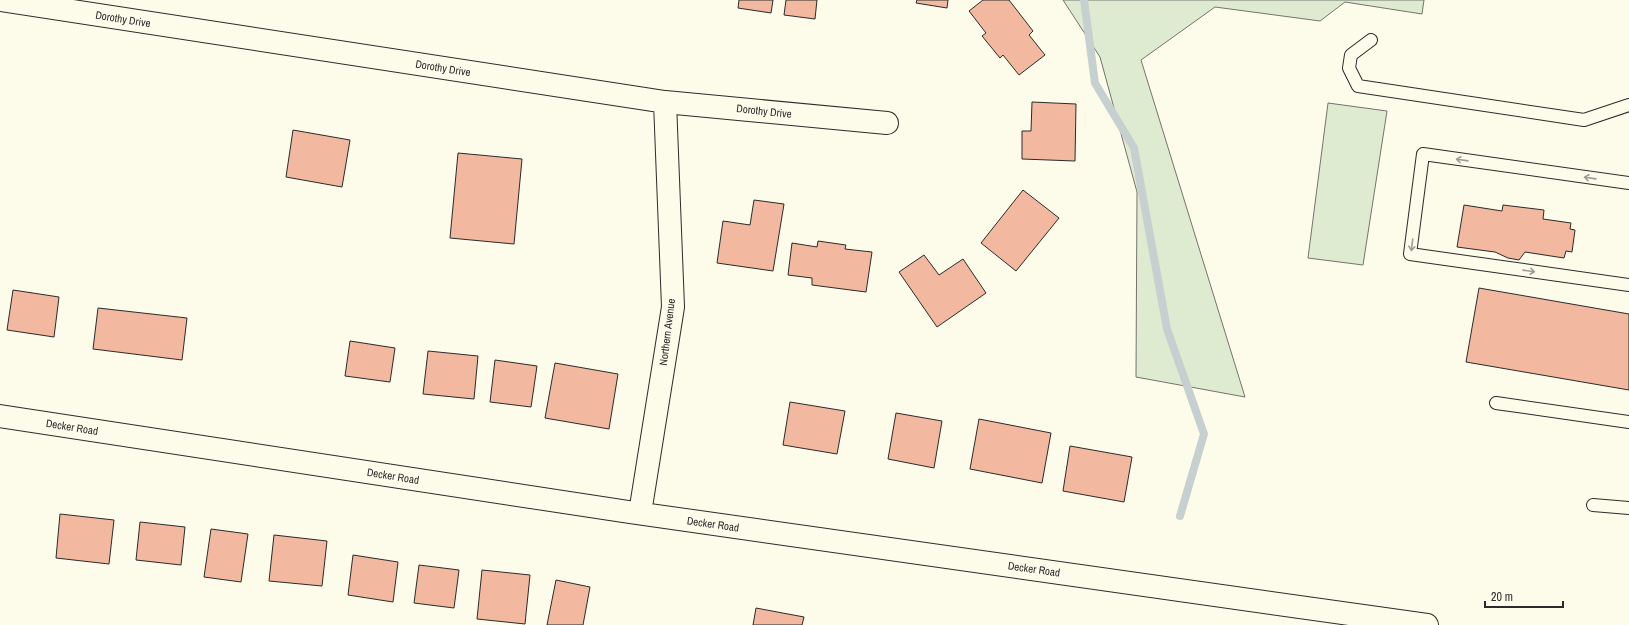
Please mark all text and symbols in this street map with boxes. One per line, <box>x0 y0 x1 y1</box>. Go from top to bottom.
street label: Dorothy Drive <box>94 8 152 30</box>
street label: Dorothy Drive <box>414 57 472 79</box>
street label: Dorothy Drive <box>736 101 792 121</box>
one-way arrow <box>1456 156 1469 164</box>
one-way arrow <box>1584 174 1597 182</box>
one-way arrow <box>1408 238 1415 251</box>
one-way arrow <box>1522 267 1535 275</box>
street label: Northern Avenue <box>656 298 678 366</box>
street label: Decker Road <box>45 416 99 438</box>
street label: Decker Road <box>366 465 420 487</box>
street label: Decker Road <box>686 513 740 535</box>
street label: Decker Road <box>1007 558 1061 580</box>
scale bar <box>1485 583 1563 609</box>
text: 20 m <box>1491 589 1513 605</box>

